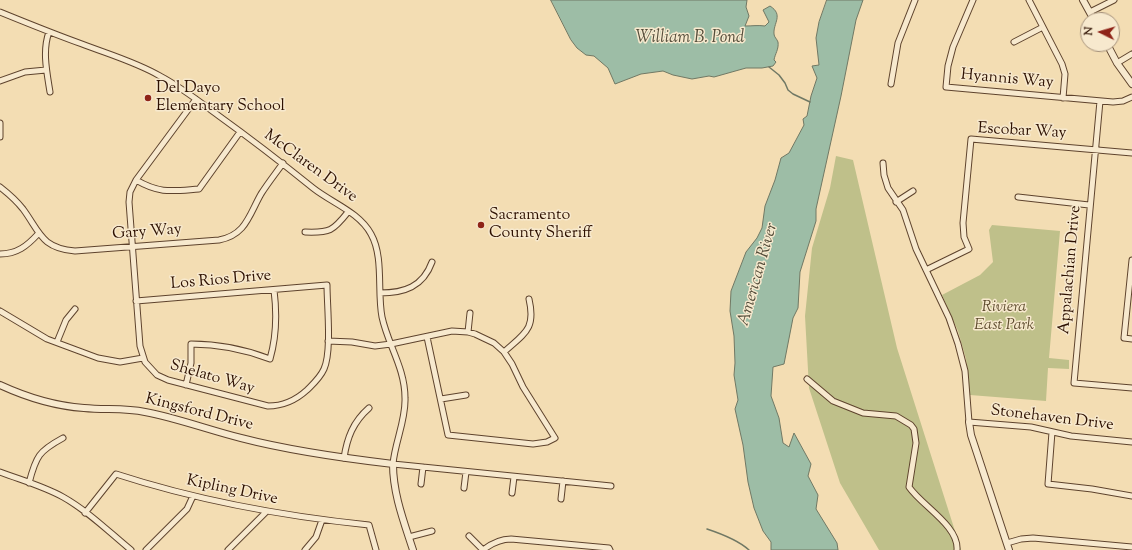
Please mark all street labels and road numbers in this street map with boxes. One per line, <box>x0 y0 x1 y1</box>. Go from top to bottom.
street label: Hyannis Way <box>960 66 1054 94</box>
street label: Escobar Way <box>977 120 1067 144</box>
street label: McClaren Drive <box>259 127 361 207</box>
street label: Appalachian Drive <box>1056 205 1086 335</box>
street label: Gary Way <box>112 221 182 245</box>
street label: Los Rios Drive <box>170 267 272 295</box>
street label: Shelato Way <box>167 357 257 399</box>
street label: Kingsford Drive <box>143 390 255 436</box>
street label: Stonehaven Drive <box>989 402 1115 436</box>
street label: Kipling Drive <box>185 472 279 510</box>

